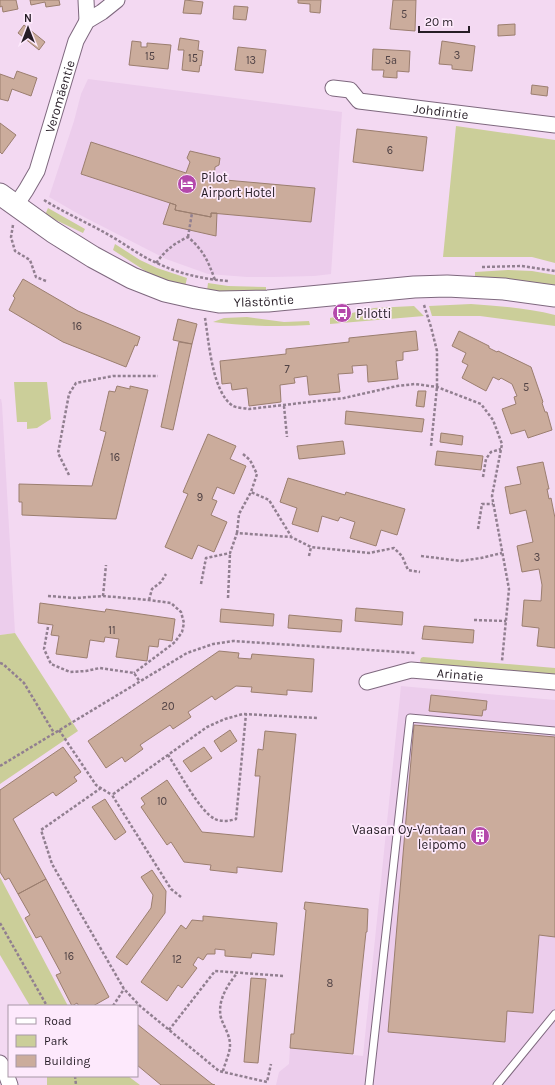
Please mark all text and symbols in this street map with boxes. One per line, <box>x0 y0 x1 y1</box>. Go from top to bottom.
north arrow <box>8 8 48 48</box>
house number: 5 <box>401 8 407 21</box>
scale bar <box>419 8 469 34</box>
text: N <box>24 12 32 25</box>
text: 20 m <box>425 15 453 29</box>
house number: 3 <box>454 49 460 62</box>
house number: 15 <box>145 50 155 63</box>
house number: 15 <box>188 52 198 65</box>
house number: 13 <box>246 54 256 67</box>
house number: 5a <box>385 54 397 67</box>
street label: Veromäentie <box>41 58 77 134</box>
street label: Johdintie <box>413 100 470 122</box>
house number: 6 <box>387 144 393 157</box>
place label: Pilot Airport Hotel <box>201 170 275 200</box>
hotel icon: Pilot Airport Hotel <box>176 173 198 195</box>
street label: Ylästöntie <box>234 291 295 309</box>
bus stop icon: Pilotti <box>331 302 353 324</box>
place label: Pilotti <box>356 306 391 321</box>
house number: 16 <box>72 320 82 333</box>
house number: 7 <box>284 363 290 376</box>
house number: 5 <box>523 381 529 394</box>
house number: 16 <box>110 451 120 464</box>
house number: 9 <box>197 491 203 504</box>
house number: 3 <box>534 551 540 564</box>
house number: 11 <box>108 624 116 637</box>
street label: Arinatie <box>436 665 484 684</box>
house number: 20 <box>162 700 174 713</box>
house number: 10 <box>157 795 167 808</box>
place label: Vaasan Oy-Vantaan leipomo <box>352 822 466 852</box>
building icon: Vaasan Oy-Vantaan leipomo <box>469 825 491 847</box>
house number: 16 <box>64 950 74 963</box>
house number: 12 <box>172 953 182 966</box>
house number: 8 <box>327 977 334 990</box>
legend <box>8 1005 138 1077</box>
text: Road <box>44 1014 72 1028</box>
text: Park <box>44 1034 69 1048</box>
text: Building <box>44 1054 91 1068</box>

